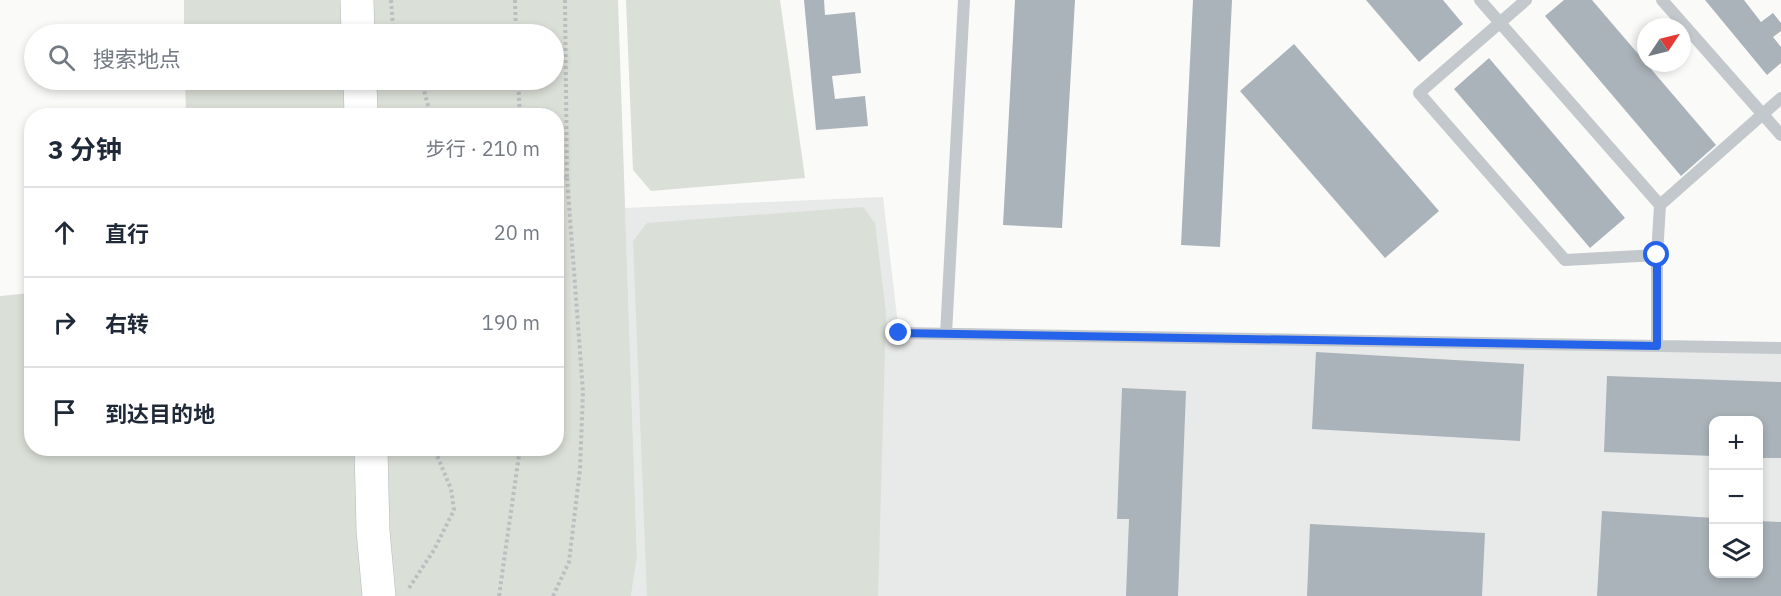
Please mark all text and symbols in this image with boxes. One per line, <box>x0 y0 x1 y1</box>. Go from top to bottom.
north arrow <box>1637 18 1691 72</box>
search box <box>24 24 564 90</box>
icon: search <box>45 41 78 74</box>
text: 搜索地点 <box>93 44 181 73</box>
text: 3 分钟 <box>48 132 122 166</box>
text: 步行 · 210 m <box>426 135 540 162</box>
icon: ahead <box>48 216 81 249</box>
text: 直行 <box>105 219 149 248</box>
text: 20 m <box>494 219 540 246</box>
route start <box>1643 241 1669 267</box>
icon: right <box>48 306 81 339</box>
text: 右转 <box>105 309 149 338</box>
text: 190 m <box>482 309 540 336</box>
route end <box>885 319 911 345</box>
icon: arrive <box>48 396 81 429</box>
text: 到达目的地 <box>105 399 215 428</box>
map controls <box>1709 416 1763 578</box>
button: + <box>1709 416 1763 470</box>
button: − <box>1709 470 1763 524</box>
button: layers <box>1709 524 1763 578</box>

